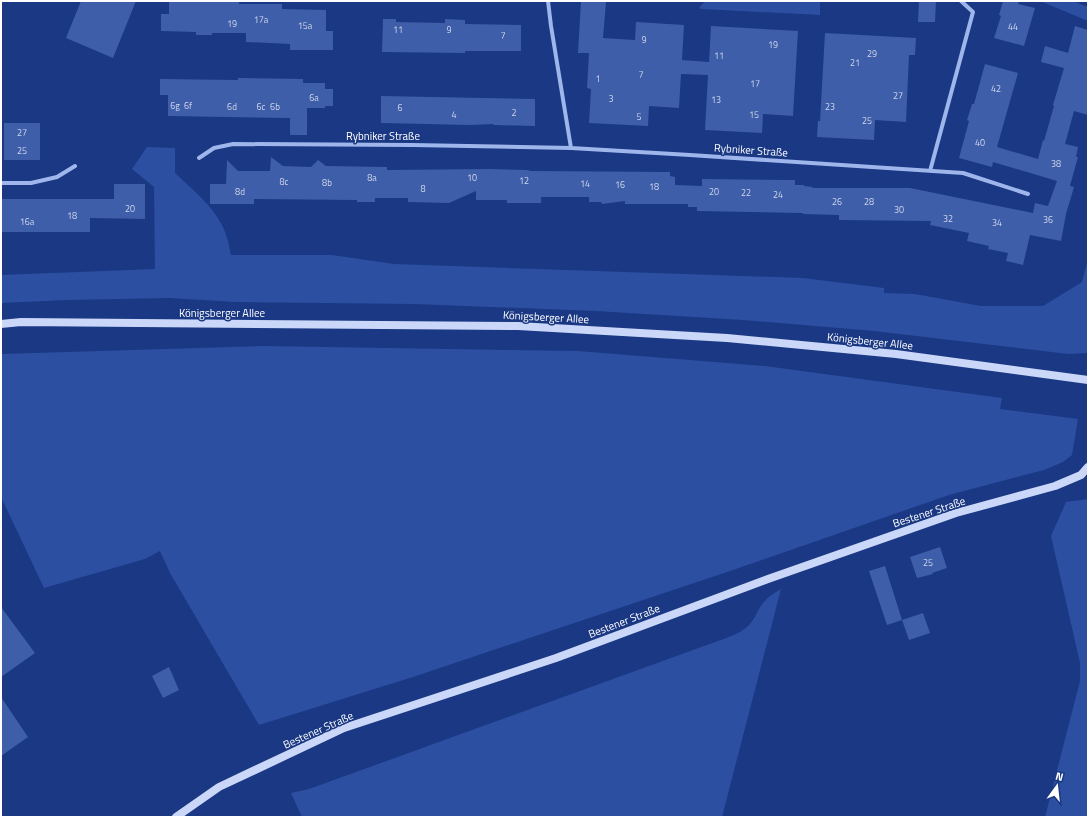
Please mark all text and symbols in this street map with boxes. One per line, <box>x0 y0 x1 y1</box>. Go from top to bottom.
house number: 17a <box>254 13 269 26</box>
house number: 19 <box>227 17 237 30</box>
house number: 15a <box>298 19 313 32</box>
house number: 44 <box>1008 20 1018 33</box>
house number: 11 <box>393 23 403 36</box>
house number: 9 <box>446 23 452 36</box>
house number: 7 <box>500 29 506 42</box>
house number: 9 <box>641 33 647 46</box>
house number: 19 <box>768 38 778 51</box>
house number: 29 <box>867 47 877 60</box>
house number: 11 <box>714 49 724 62</box>
house number: 21 <box>850 56 860 69</box>
house number: 7 <box>638 68 644 81</box>
house number: 1 <box>595 72 601 85</box>
house number: 17 <box>750 77 760 90</box>
house number: 42 <box>991 82 1001 95</box>
house number: 27 <box>893 89 903 102</box>
house number: 6a <box>309 91 319 104</box>
house number: 3 <box>608 92 614 105</box>
house number: 13 <box>711 93 721 106</box>
house number: 6g <box>170 99 180 112</box>
house number: 6f <box>184 99 192 112</box>
house number: 6d <box>227 100 237 113</box>
house number: 6c <box>257 100 266 113</box>
house number: 6b <box>270 100 280 113</box>
house number: 23 <box>825 100 835 113</box>
house number: 6 <box>397 101 403 114</box>
house number: 2 <box>511 106 517 119</box>
house number: 4 <box>451 108 457 121</box>
house number: 15 <box>749 108 759 121</box>
house number: 5 <box>636 110 642 123</box>
house number: 25 <box>862 114 872 127</box>
house number: 27 <box>17 126 27 139</box>
street label: Rybniker Straße <box>346 128 420 144</box>
house number: 40 <box>975 136 985 149</box>
street label: Rybniker Straße <box>714 139 789 161</box>
house number: 25 <box>17 144 27 157</box>
house number: 38 <box>1051 157 1061 170</box>
house number: 8a <box>367 171 377 184</box>
house number: 10 <box>467 171 477 184</box>
house number: 12 <box>519 174 529 187</box>
house number: 8c <box>280 175 289 188</box>
house number: 8b <box>322 176 332 189</box>
house number: 14 <box>580 177 590 190</box>
house number: 16 <box>615 178 625 191</box>
house number: 18 <box>649 180 659 193</box>
house number: 8 <box>420 182 426 195</box>
house number: 8d <box>235 185 245 198</box>
house number: 20 <box>709 185 719 198</box>
house number: 22 <box>741 186 751 199</box>
house number: 24 <box>773 188 783 201</box>
house number: 26 <box>832 195 842 208</box>
house number: 28 <box>864 195 874 208</box>
house number: 20 <box>125 202 135 215</box>
house number: 30 <box>894 203 904 216</box>
house number: 18 <box>67 209 77 222</box>
house number: 32 <box>943 212 953 225</box>
house number: 36 <box>1043 213 1053 226</box>
house number: 16a <box>20 215 35 228</box>
house number: 34 <box>992 216 1002 229</box>
street label: Königsberger Allee <box>179 305 266 321</box>
street label: Königsberger Allee <box>503 307 590 327</box>
street label: Königsberger Allee <box>826 329 914 354</box>
street label: Bestener Straße <box>891 493 968 531</box>
house number: 25 <box>923 556 933 569</box>
street label: Bestener Straße <box>586 600 663 642</box>
street label: Bestener Straße <box>280 707 356 753</box>
north arrow <box>1037 766 1077 806</box>
text: N <box>1054 768 1065 785</box>

